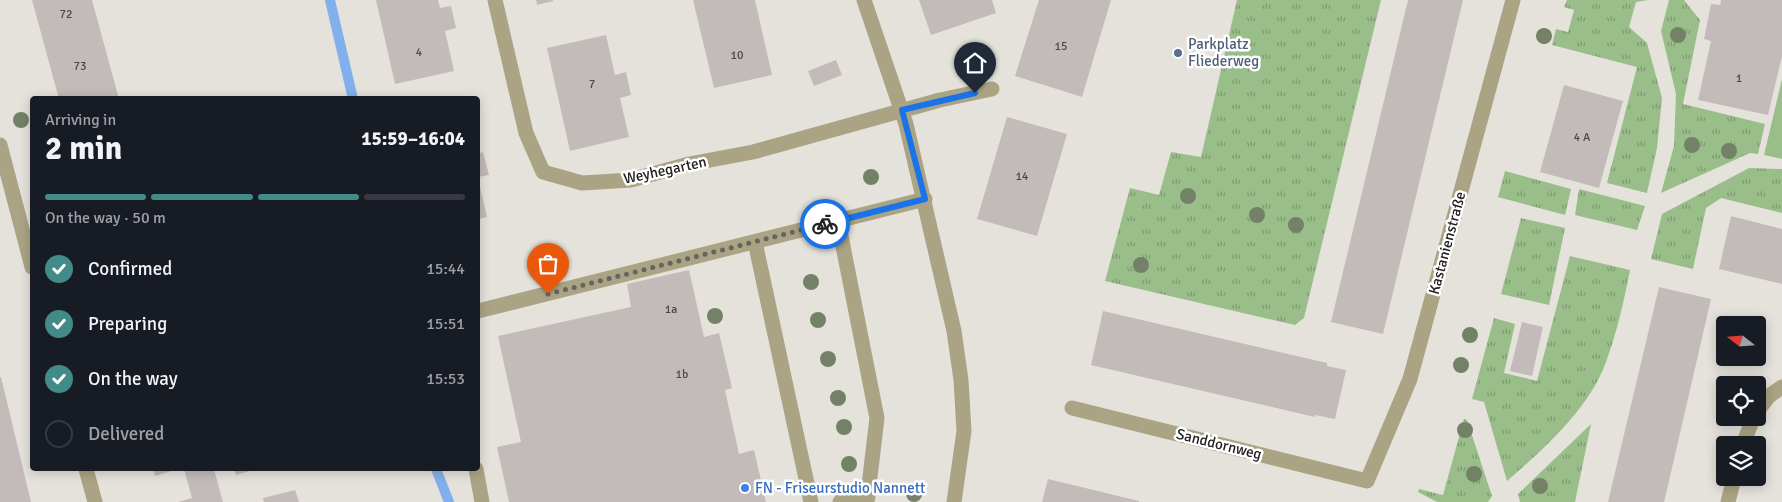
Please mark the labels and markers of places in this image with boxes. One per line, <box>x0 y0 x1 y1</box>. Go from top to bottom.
place label: Parkplatz Fliederweg <box>1188 35 1259 70</box>
pin <box>954 42 996 93</box>
marker: Parkplatz Fliederweg <box>1172 47 1184 59</box>
pin <box>527 243 569 294</box>
place label: FN - Friseurstudio Nannett <box>755 479 925 497</box>
marker: FN - Friseurstudio Nannett <box>739 482 751 494</box>

